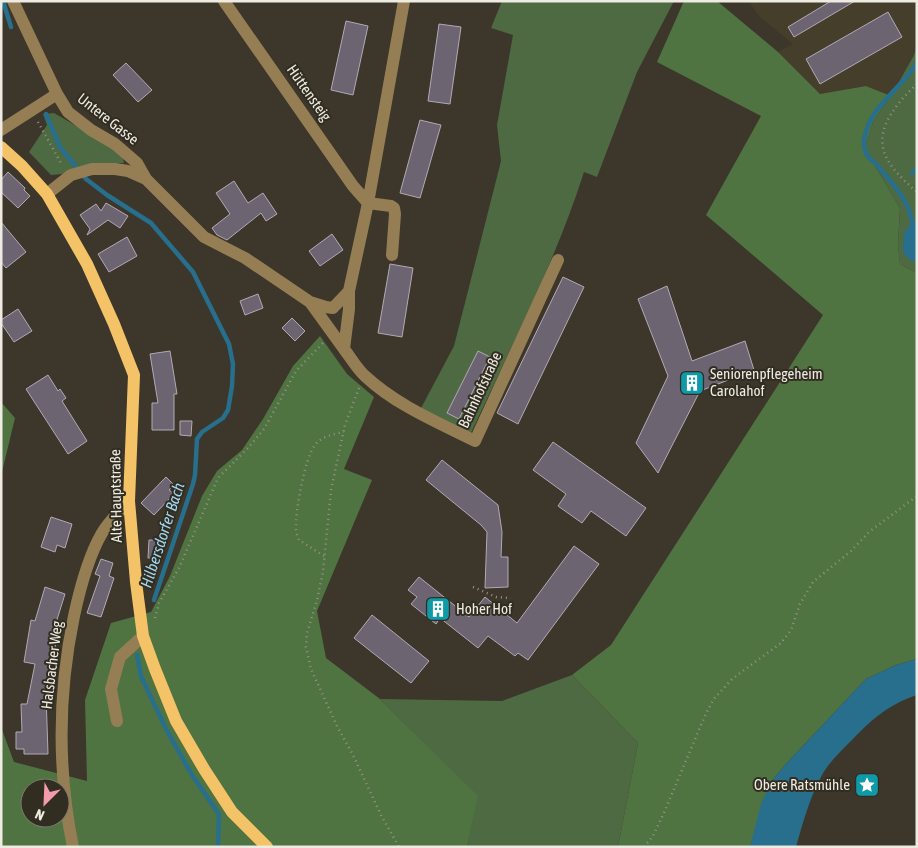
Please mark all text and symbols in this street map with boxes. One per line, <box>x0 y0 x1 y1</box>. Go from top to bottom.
street label: Hüttensteig <box>284 61 335 125</box>
street label: Untere Gasse <box>74 90 142 148</box>
street label: Bahnhofstraße <box>455 349 505 430</box>
place label: Seniorenpflegeheim Carolahof <box>710 365 823 399</box>
building icon: Seniorenpflegeheim Carolahof <box>679 370 705 396</box>
street label: Alte Hauptstraße <box>106 449 125 543</box>
water label: Hilbersdorfer Bach <box>137 480 188 590</box>
building icon: Hoher Hof <box>425 596 451 622</box>
place label: Hoher Hof <box>456 600 512 617</box>
street label: Halsbacher Weg <box>38 619 65 710</box>
place icon: Obere Ratsmühle <box>854 772 880 798</box>
place label: Obere Ratsmühle <box>754 776 850 793</box>
north arrow <box>20 778 70 828</box>
text: N <box>33 806 47 824</box>

